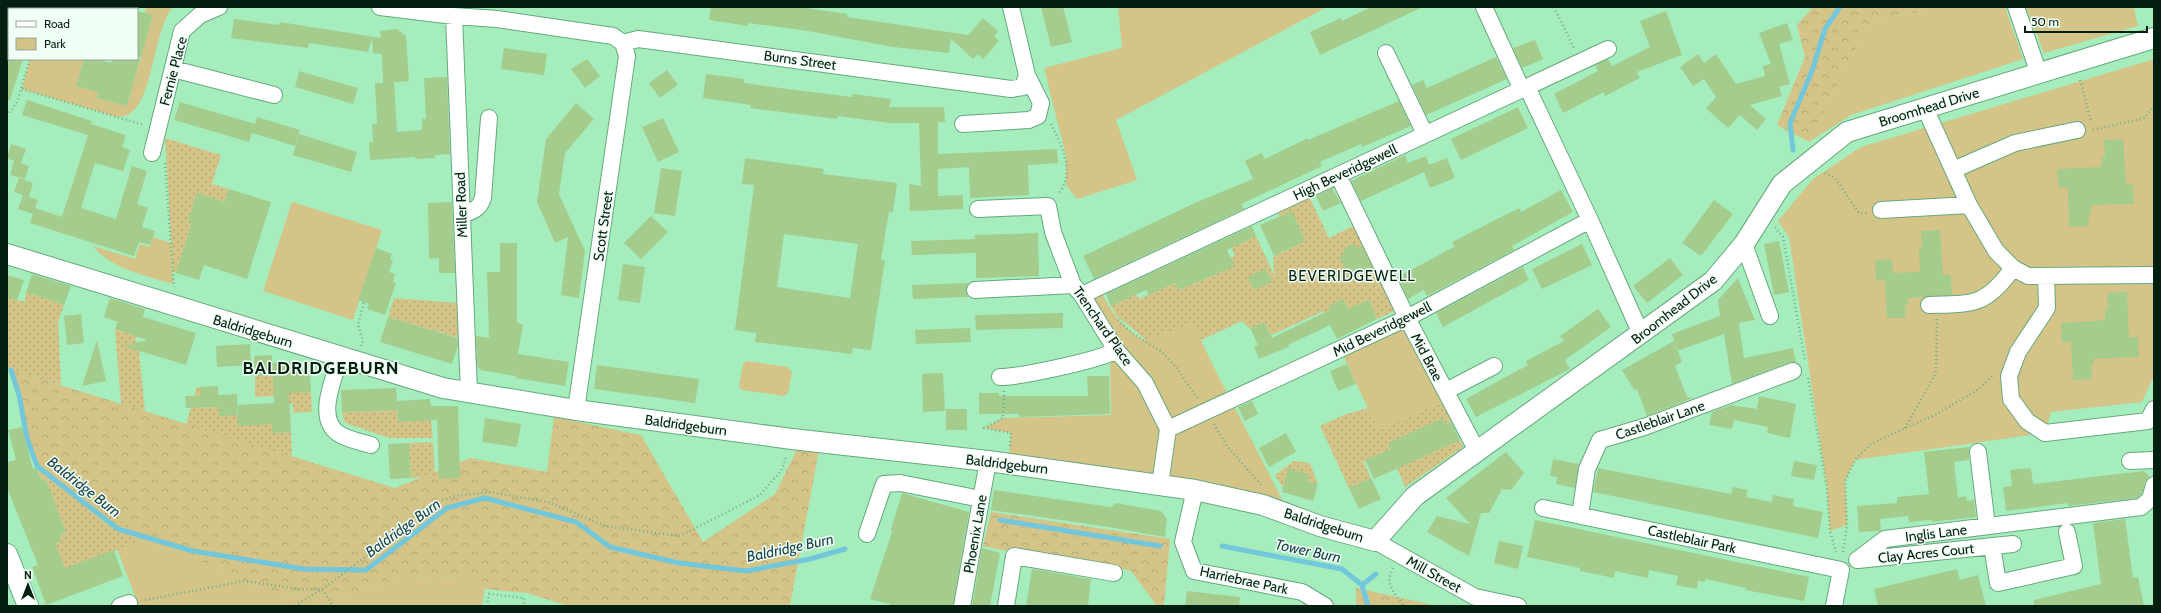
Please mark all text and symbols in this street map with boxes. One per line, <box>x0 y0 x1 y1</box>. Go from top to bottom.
legend <box>8 8 138 60</box>
scale bar <box>2025 8 2147 34</box>
text: 50 m <box>2031 14 2059 29</box>
text: Road <box>44 16 70 31</box>
street label: Fernie Place <box>155 34 191 108</box>
text: Park <box>44 36 66 51</box>
street label: Burns Street <box>763 46 838 74</box>
street label: Broomhead Drive <box>1877 83 1981 131</box>
street label: High Beveridgewell <box>1290 140 1401 204</box>
street label: Miller Road <box>451 172 471 238</box>
street label: Scott Street <box>589 190 617 262</box>
district label: BEVERIDGEWELL <box>1288 267 1416 285</box>
street label: Broomhead Drive <box>1627 270 1721 348</box>
street label: Trenchard Place <box>1069 283 1137 369</box>
street label: Mid Beveridgewell <box>1330 297 1435 361</box>
street label: Baldridgeburn <box>211 310 295 352</box>
street label: Mid Brae <box>1407 330 1447 384</box>
district label: BALDRIDGEBURN <box>242 357 400 379</box>
street label: Castleblair Lane <box>1613 396 1707 444</box>
street label: Baldridgeburn <box>644 410 728 440</box>
street label: Baldridgeburn <box>965 450 1049 478</box>
water label: Baldridge Burn <box>44 453 124 521</box>
street label: Phoenix Lane <box>959 493 991 575</box>
water label: Baldridge Burn <box>362 495 444 561</box>
street label: Baldridgeburn <box>1282 504 1366 546</box>
street label: Inglis Lane <box>1904 520 1968 546</box>
street label: Castleblair Park <box>1646 521 1739 557</box>
water label: Baldridge Burn <box>745 530 835 566</box>
water label: Tower Burn <box>1273 535 1343 567</box>
street label: Clay Acres Court <box>1877 539 1975 567</box>
street label: Mill Street <box>1403 552 1465 597</box>
street label: Harriebrae Park <box>1198 562 1291 598</box>
north arrow <box>8 565 48 605</box>
text: N <box>24 568 32 582</box>

